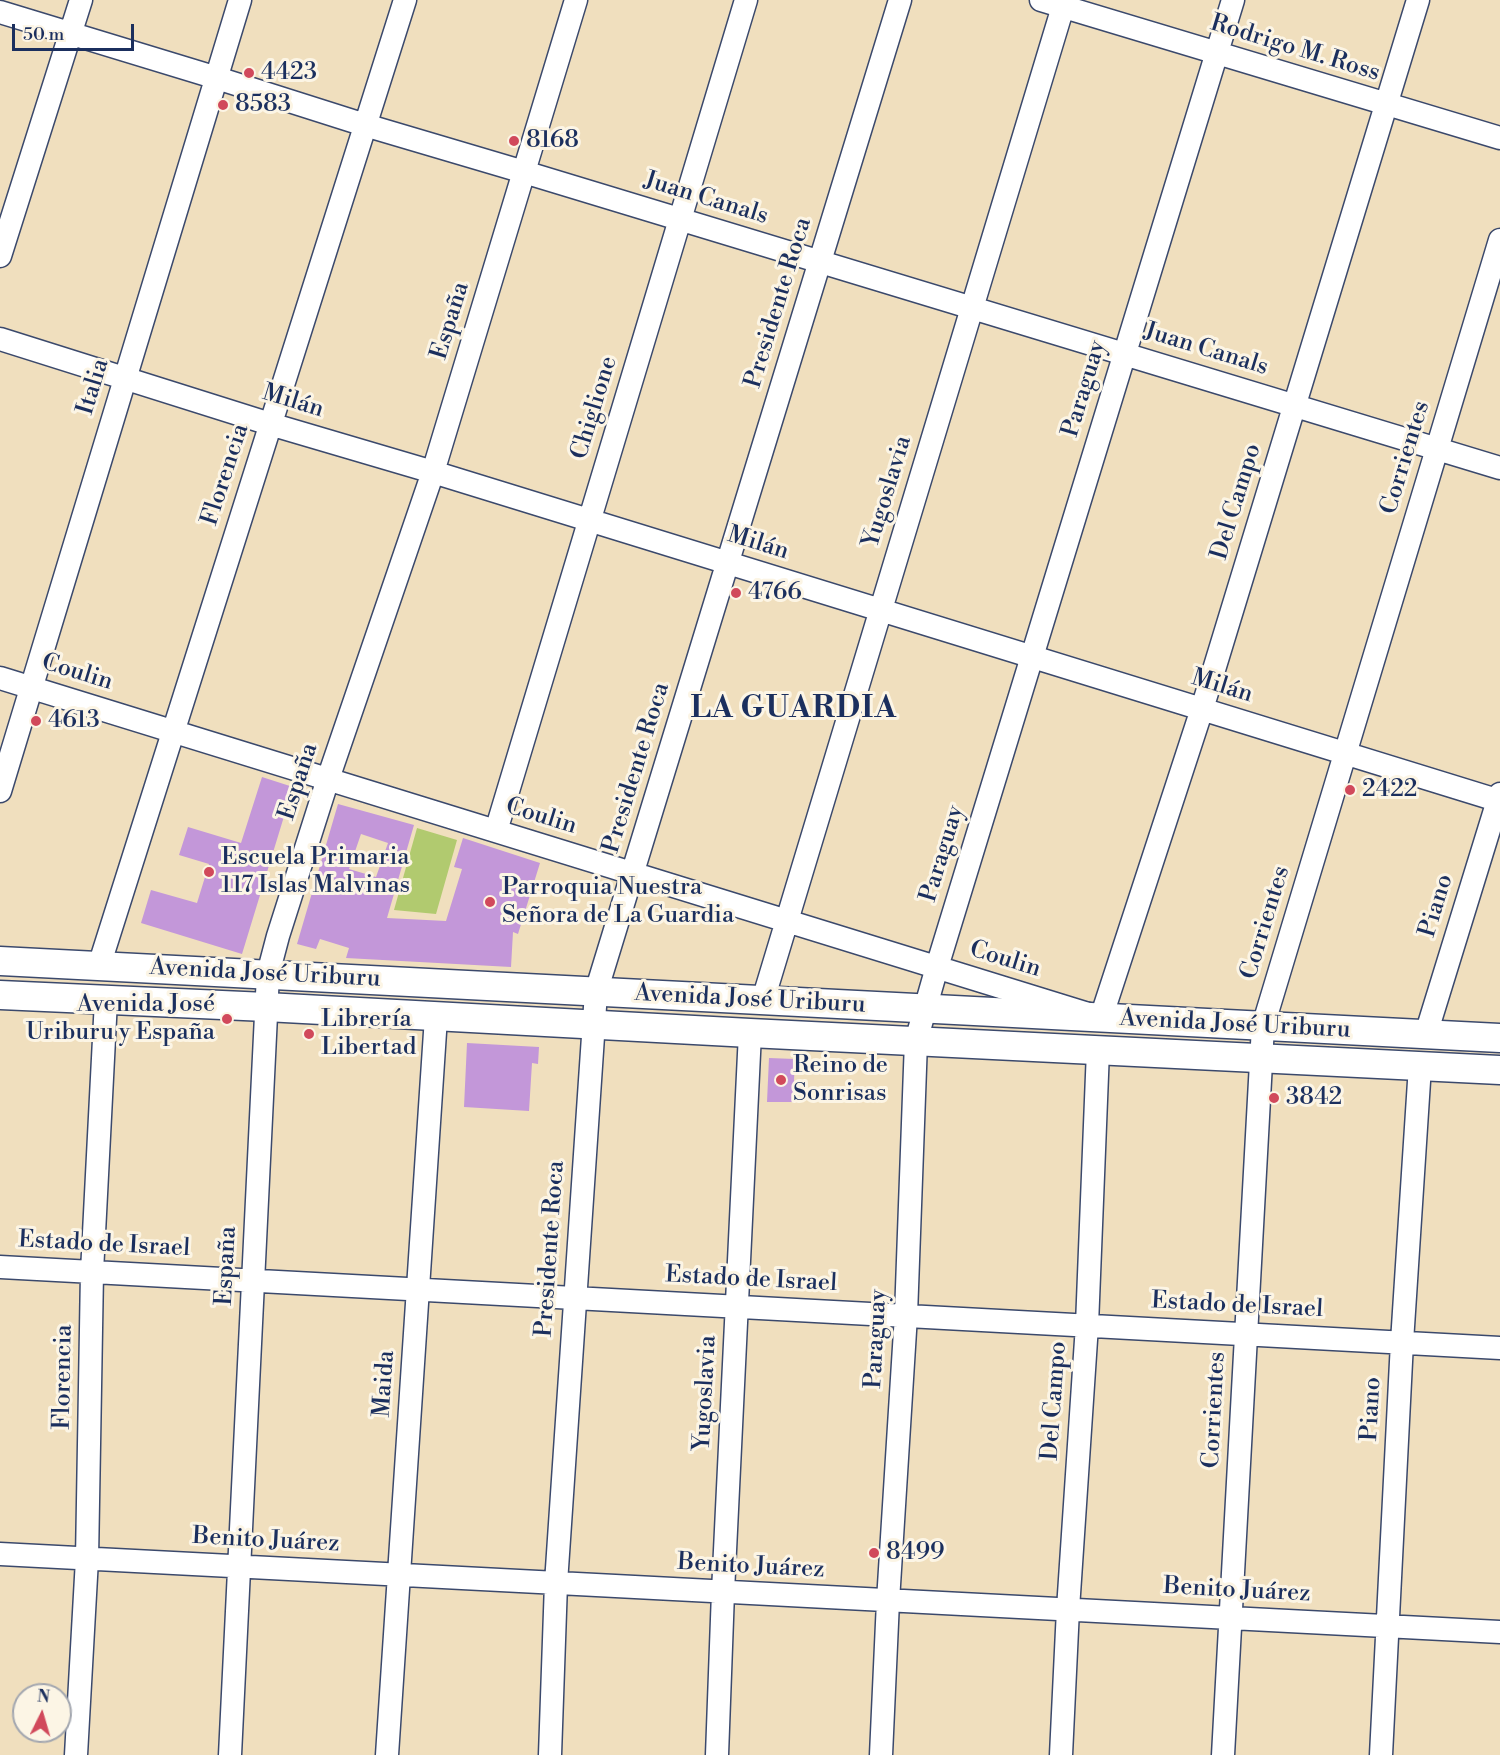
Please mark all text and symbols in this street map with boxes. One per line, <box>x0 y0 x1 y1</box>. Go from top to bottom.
street label: Rodrigo M. Ross <box>1207 10 1383 88</box>
scale bar <box>15 12 136 50</box>
text: 50 m <box>23 23 64 46</box>
place label: 4423 <box>261 59 317 87</box>
marker: 4423 <box>242 66 256 80</box>
place label: 8583 <box>235 91 291 119</box>
marker: 8583 <box>216 98 230 112</box>
place label: 8168 <box>526 127 579 155</box>
marker: 8168 <box>507 134 521 148</box>
street label: Juan Canals <box>641 167 771 231</box>
street label: Presidente Roca <box>739 214 819 392</box>
street label: España <box>426 279 476 363</box>
street label: Juan Canals <box>1141 318 1271 382</box>
street label: Paraguay <box>1057 337 1113 441</box>
street label: Chiglione <box>566 353 624 463</box>
street label: Italia <box>72 355 116 419</box>
street label: Milán <box>259 379 327 425</box>
street label: Corrientes <box>1375 398 1437 518</box>
street label: Florencia <box>196 421 256 529</box>
street label: Yugoslavia <box>857 433 919 551</box>
street label: Del Campo <box>1206 441 1268 563</box>
street label: Milán <box>724 521 792 567</box>
place label: 4766 <box>748 579 802 607</box>
marker: 4766 <box>729 586 743 600</box>
street label: Coulin <box>38 649 116 697</box>
street label: Milán <box>1188 664 1256 710</box>
street label: Presidente Roca <box>597 679 677 857</box>
district label: LA GUARDIA <box>691 692 897 728</box>
place label: 4613 <box>48 707 100 735</box>
marker: 4613 <box>29 714 43 728</box>
street label: España <box>273 740 325 824</box>
place label: 2422 <box>1362 776 1418 804</box>
marker: 2422 <box>1343 783 1357 797</box>
street label: Coulin <box>502 793 580 841</box>
street label: Paraguay <box>915 802 971 906</box>
place label: Escuela Primaria 117 Islas Malvinas <box>221 844 410 900</box>
street label: Corrientes <box>1235 863 1297 983</box>
marker: Escuela Primaria 117 Islas Malvinas <box>202 865 216 879</box>
street label: Piano <box>1414 871 1460 941</box>
place label: Parroquia Nuestra Señora de La Guardia <box>502 874 734 930</box>
marker: Parroquia Nuestra Señora de La Guardia <box>483 895 497 909</box>
street label: Coulin <box>966 936 1044 984</box>
street label: Avenida José Uriburu <box>149 954 381 994</box>
street label: Avenida José Uriburu <box>634 980 866 1020</box>
place label: Avenida José Uriburu y España <box>26 991 215 1047</box>
street label: Avenida José Uriburu <box>1119 1005 1351 1045</box>
place label: Librería Libertad <box>321 1006 416 1062</box>
marker: Avenida José Uriburu y España <box>220 1012 234 1026</box>
marker: Librería Libertad <box>302 1027 316 1041</box>
place label: Reino de Sonrisas <box>793 1052 888 1108</box>
marker: Reino de Sonrisas <box>774 1073 788 1087</box>
place label: 3842 <box>1286 1084 1342 1112</box>
marker: 3842 <box>1267 1091 1281 1105</box>
street label: Presidente Roca <box>530 1160 572 1338</box>
street label: Estado de Israel <box>17 1226 191 1264</box>
street label: España <box>211 1226 243 1306</box>
street label: Estado de Israel <box>664 1261 838 1299</box>
street label: Estado de Israel <box>1150 1287 1324 1325</box>
street label: Paraguay <box>860 1289 894 1389</box>
street label: Florencia <box>49 1324 79 1430</box>
street label: Yugoslavia <box>689 1335 723 1451</box>
street label: Del Campo <box>1036 1340 1074 1462</box>
street label: Maida <box>368 1350 402 1418</box>
street label: Corrientes <box>1198 1351 1232 1469</box>
street label: Piano <box>1356 1376 1388 1442</box>
street label: Benito Juárez <box>192 1523 340 1559</box>
place label: 8499 <box>886 1539 944 1567</box>
marker: 8499 <box>867 1546 881 1560</box>
street label: Benito Juárez <box>677 1549 825 1585</box>
street label: Benito Juárez <box>1163 1573 1311 1609</box>
north arrow <box>12 1683 72 1743</box>
text: N <box>36 1687 51 1708</box>

